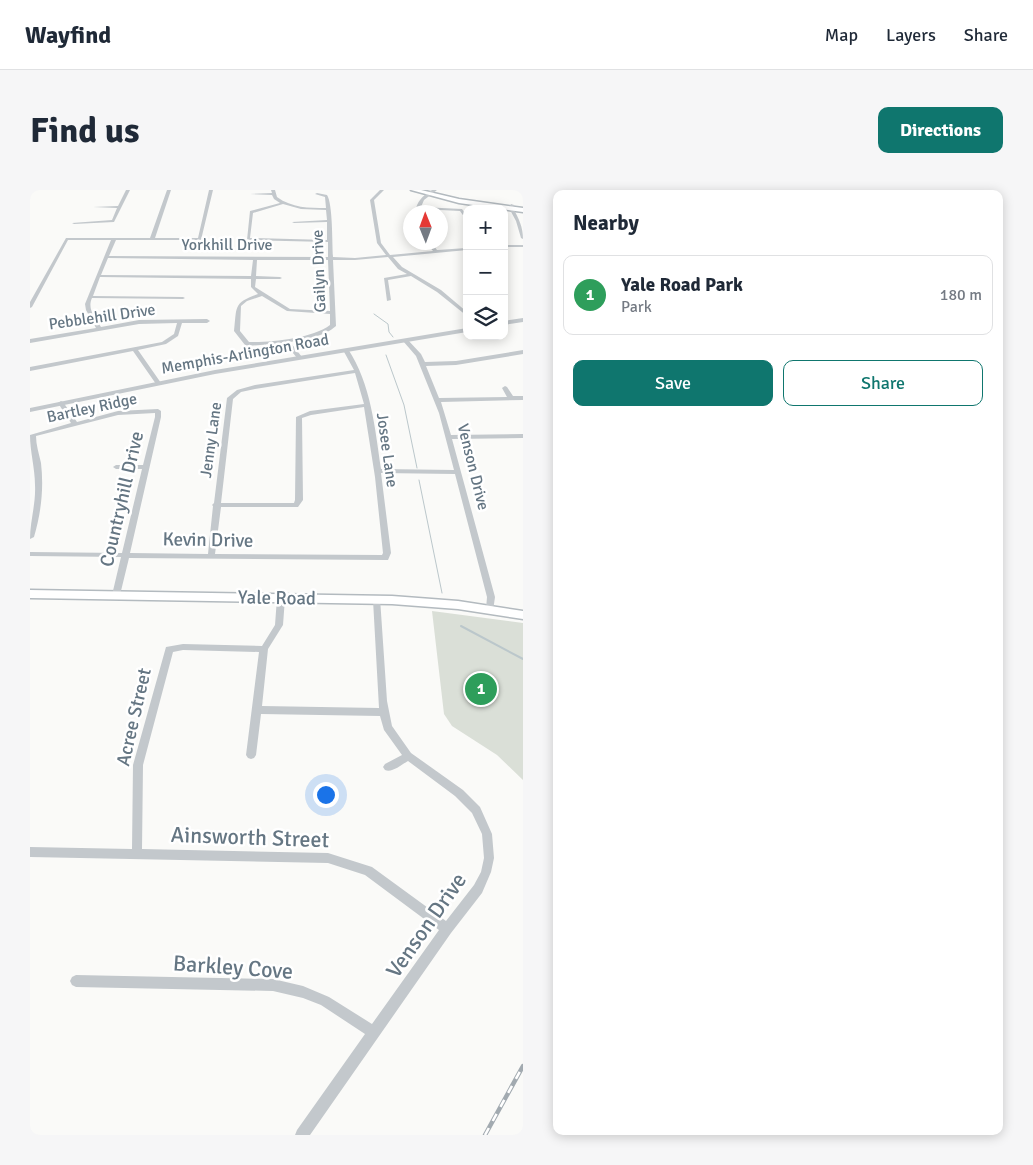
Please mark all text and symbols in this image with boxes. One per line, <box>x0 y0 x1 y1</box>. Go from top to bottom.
text: Wayfind <box>25 20 111 50</box>
text: Map <box>825 24 858 46</box>
text: Layers <box>886 24 936 46</box>
text: Share <box>964 24 1008 46</box>
button: Directions <box>878 107 1003 153</box>
text: Find us <box>30 109 140 152</box>
north arrow <box>403 205 448 250</box>
map controls <box>463 205 508 340</box>
button: + <box>463 205 508 250</box>
text: Nearby <box>573 210 639 236</box>
street label: Gailyn Drive <box>308 229 330 313</box>
street label: Yorkhill Drive <box>182 235 272 255</box>
button: − <box>463 250 508 295</box>
text: Yale Road Park <box>621 273 743 297</box>
text: 1 <box>586 285 594 305</box>
text: 180 m <box>940 285 982 305</box>
button: layers <box>463 295 508 340</box>
text: Park <box>621 297 652 317</box>
street label: Pebblehill Drive <box>47 300 157 334</box>
street label: Memphis-Arlington Road <box>160 329 330 379</box>
button: Save <box>573 360 773 406</box>
button: Share <box>783 360 983 406</box>
street label: Bartley Ridge <box>45 389 139 427</box>
street label: Jenny Lane <box>196 401 226 479</box>
street label: Josee Lane <box>372 411 402 489</box>
street label: Venson Drive <box>453 422 493 512</box>
street label: Countryhill Drive <box>95 429 149 569</box>
street label: Kevin Drive <box>162 527 254 553</box>
street label: Yale Road <box>238 585 316 611</box>
street label: Acree Street <box>111 665 157 768</box>
pin: 1 <box>465 670 497 708</box>
your location <box>313 782 339 808</box>
street label: Ainsworth Street <box>170 821 330 853</box>
street label: Venson Drive <box>380 867 472 983</box>
street label: Barkley Cove <box>172 949 294 985</box>

